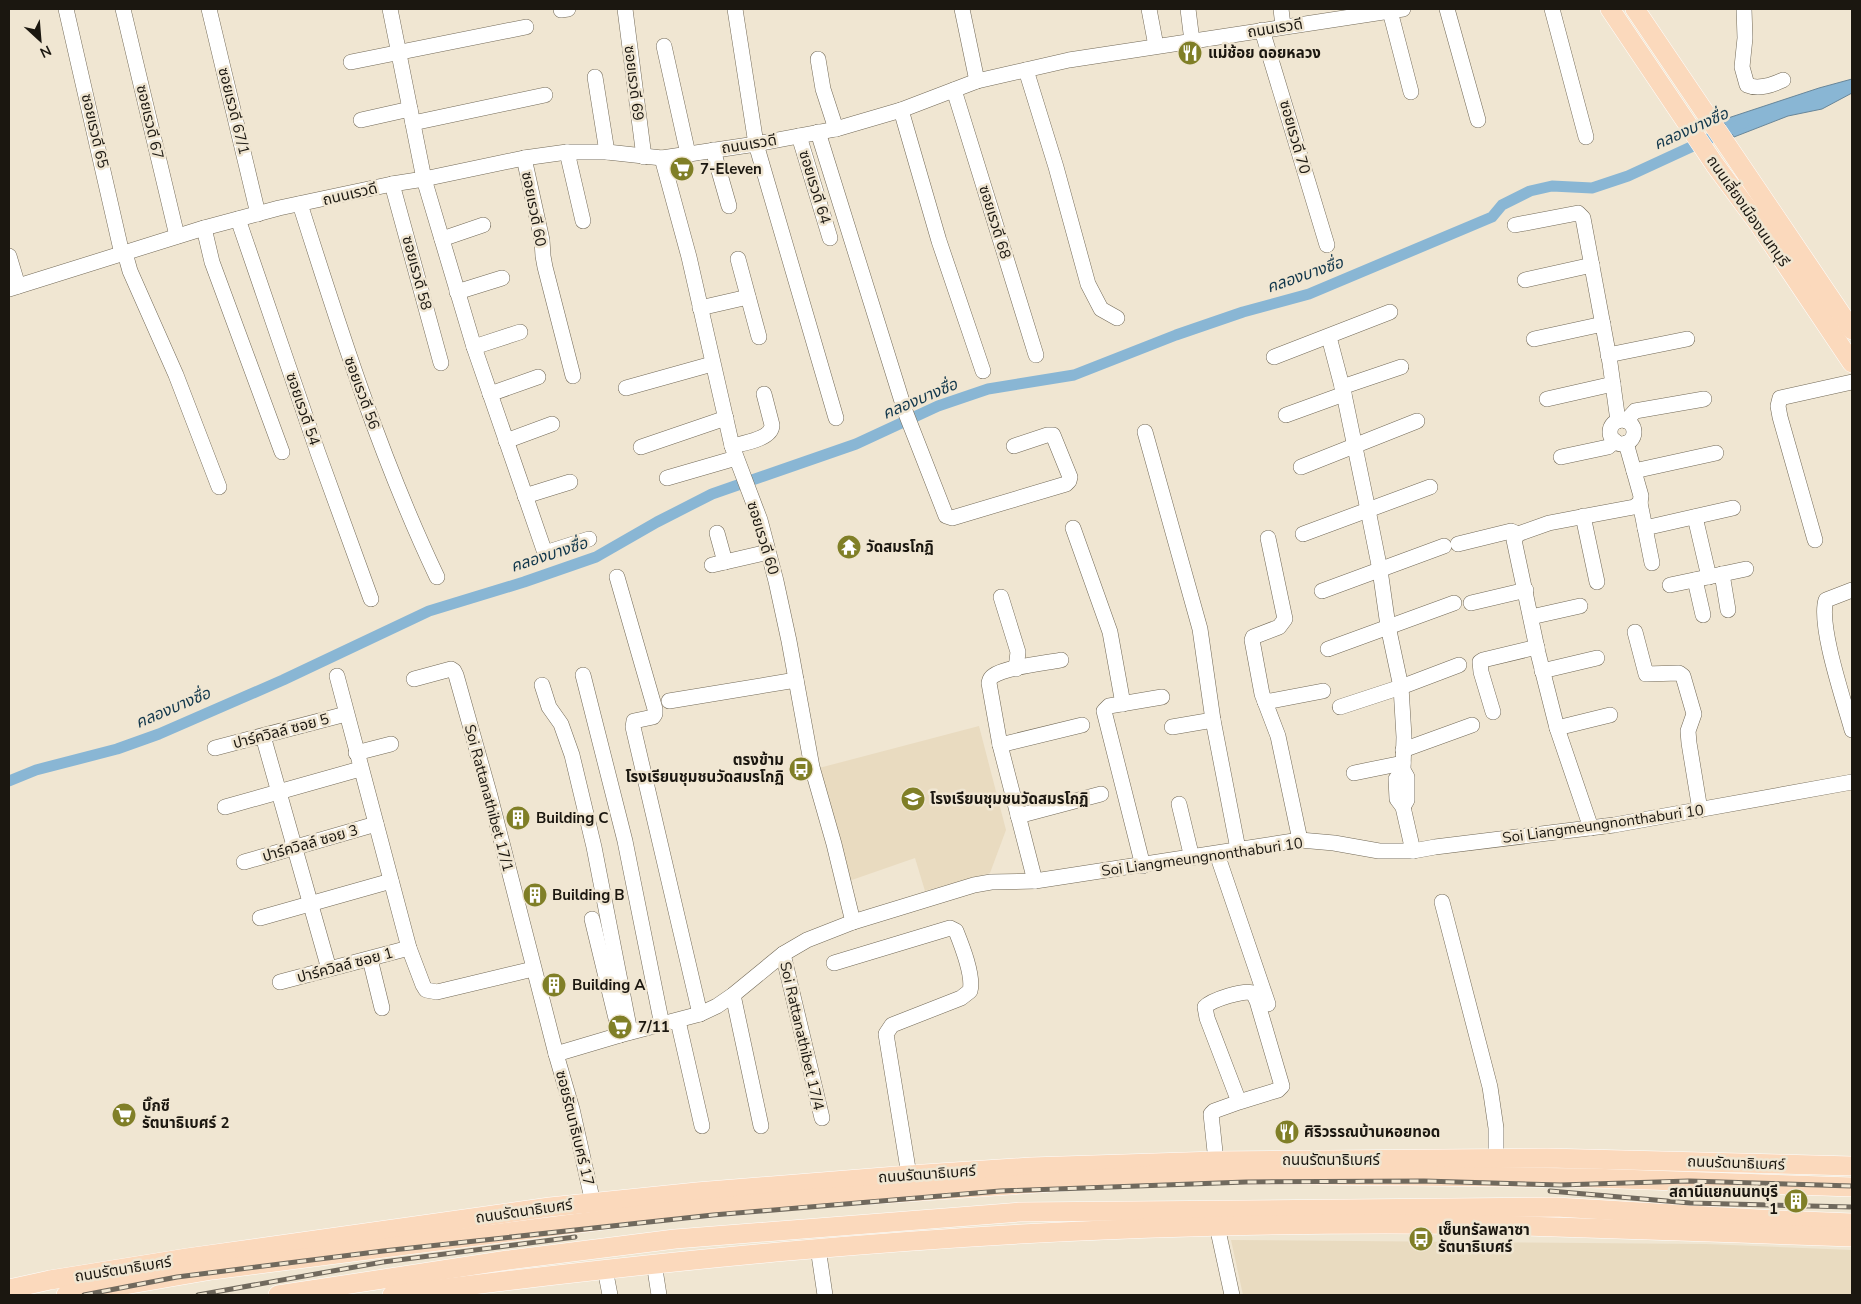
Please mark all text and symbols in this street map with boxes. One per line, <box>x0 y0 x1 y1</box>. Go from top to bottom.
street label: ถนนเรวดี <box>1246 14 1304 42</box>
north arrow <box>15 15 65 65</box>
text: N <box>37 40 54 62</box>
restaurant icon: แม่ช้อย ดอยหลวง <box>1177 40 1203 66</box>
place label: แม่ช้อย ดอยหลวง <box>1208 43 1321 63</box>
street label: ซอยเรวดี 69 <box>619 44 649 122</box>
street label: ซอยเรวดี 67/1 <box>214 65 254 157</box>
street label: ซอยเรวดี 67 <box>132 83 168 161</box>
street label: ซอยเรวดี 65 <box>77 92 113 170</box>
street label: ซอยเรวดี 70 <box>1275 98 1315 176</box>
water label: คลองบางซื่อ <box>1650 102 1733 155</box>
street label: ถนนเรวดี <box>720 130 778 158</box>
street label: ซอยเรวดี 64 <box>794 148 836 226</box>
street label: ถนนเลี่ยงเมืองนนทบุรี <box>1702 151 1795 271</box>
supermarket icon: 7-Eleven <box>669 156 695 182</box>
place label: 7-Eleven <box>700 159 762 179</box>
street label: ซอยเรวดี 60 <box>517 170 551 248</box>
street label: ถนนเรวดี <box>321 178 379 210</box>
street label: ซอยเรวดี 68 <box>974 183 1016 261</box>
street label: ซอยเรวดี 58 <box>398 234 436 312</box>
water label: คลองบางซื่อ <box>1263 250 1347 298</box>
street label: ซอยเรวดี 56 <box>340 354 384 432</box>
street label: ซอยเรวดี 54 <box>281 370 325 448</box>
water label: คลองบางซื่อ <box>879 372 962 425</box>
street label: ซอยเรวดี 60 <box>742 499 784 577</box>
water label: คลองบางซื่อ <box>507 531 591 578</box>
temple icon: วัดสมรโกฏิ <box>836 534 862 560</box>
place label: วัดสมรโกฏิ <box>866 537 934 557</box>
water label: คลองบางซื่อ <box>132 681 215 734</box>
street label: ปาร์ควิลล์ ซอย 5 <box>231 709 331 753</box>
street label: Soi Rattanathibet 17/1 <box>460 722 518 874</box>
place label: ตรงข้าม โรงเรียนชุมชนวัดสมรโกฏิ <box>625 750 784 787</box>
bus stop icon: ตรงข้าม โรงเรียนชุมชนวัดสมรโกฏิ <box>788 756 814 782</box>
school or university icon: โรงเรียนชุมชนวัดสมรโกฏิ <box>900 786 926 812</box>
place label: โรงเรียนชุมชนวัดสมรโกฏิ <box>930 789 1089 809</box>
street label: Soi Liangmeungnonthaburi 10 <box>1501 800 1705 848</box>
building icon: Building C <box>505 805 531 831</box>
place label: Building C <box>536 808 608 828</box>
street label: ปาร์ควิลล์ ซอย 3 <box>260 820 360 866</box>
street label: Soi Liangmeungnonthaburi 10 <box>1100 833 1304 881</box>
building icon: Building B <box>522 882 548 908</box>
place label: Building B <box>552 885 625 905</box>
street label: ปาร์ควิลล์ ซอย 1 <box>295 943 395 987</box>
street label: Soi Rattanathibet 17/4 <box>775 960 829 1112</box>
building icon: Building A <box>541 972 567 998</box>
place label: Building A <box>572 975 646 995</box>
supermarket icon: 7/11 <box>607 1014 633 1040</box>
place label: 7/11 <box>638 1017 670 1037</box>
street label: ซอยรัตนาธิเบศร์ 17 <box>551 1068 599 1188</box>
place label: บิ๊กซี รัตนาธิเบศร์ 2 <box>142 1096 229 1133</box>
supermarket icon: บิ๊กซี รัตนาธิเบศร์ 2 <box>111 1102 137 1128</box>
restaurant icon: ศิริวรรณบ้านหอยทอด <box>1274 1119 1300 1145</box>
place label: ศิริวรรณบ้านหอยทอด <box>1304 1122 1440 1142</box>
street label: ถนนรัตนาธิเบศร์ <box>1282 1150 1381 1170</box>
street label: ถนนรัตนาธิเบศร์ <box>1687 1151 1786 1175</box>
street label: ถนนรัตนาธิเบศร์ <box>878 1161 977 1187</box>
place label: สถานีแยกนนทบุรี 1 <box>1669 1182 1778 1219</box>
building icon: สถานีแยกนนทบุรี 1 <box>1783 1188 1809 1214</box>
street label: ถนนรัตนาธิเบศร์ <box>474 1194 575 1228</box>
place label: เซ็นทรัลพลาซา รัตนาธิเบศร์ <box>1438 1220 1530 1257</box>
bus stop icon: เซ็นทรัลพลาซา รัตนาธิเบศร์ <box>1408 1226 1434 1252</box>
street label: ถนนรัตนาธิเบศร์ <box>73 1251 174 1287</box>

